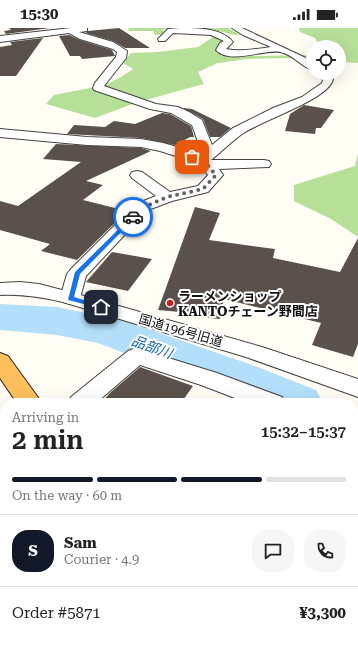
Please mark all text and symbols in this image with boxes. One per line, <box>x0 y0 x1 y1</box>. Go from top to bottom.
text: 15:30 <box>20 5 58 23</box>
map controls <box>306 40 346 80</box>
button: locate <box>306 40 346 80</box>
pin <box>175 140 209 174</box>
icon: bag <box>181 146 203 168</box>
courier <box>113 197 153 237</box>
icon: car <box>122 206 144 228</box>
place label: ラーメンショップ KANTOチェーン野間店 <box>178 289 318 319</box>
pin <box>84 290 118 324</box>
icon: home <box>90 296 112 318</box>
marker: ラーメンショップ KANTOチェーン野間店 <box>165 298 175 308</box>
street label: 国道196号旧道 <box>137 311 225 350</box>
water label: 品部川 <box>130 332 176 362</box>
text: Arriving in <box>12 410 79 425</box>
text: 15:32–15:37 <box>261 423 346 441</box>
text: 2 min <box>12 425 84 455</box>
text: On the way · 60 m <box>12 488 122 503</box>
button: chat <box>252 530 294 572</box>
button: phone <box>304 530 346 572</box>
text: Sam <box>64 534 97 552</box>
text: S <box>28 542 38 560</box>
text: Courier · 4.9 <box>64 552 139 567</box>
text: Order #5871 <box>12 604 101 622</box>
text: ¥3,300 <box>299 604 346 622</box>

